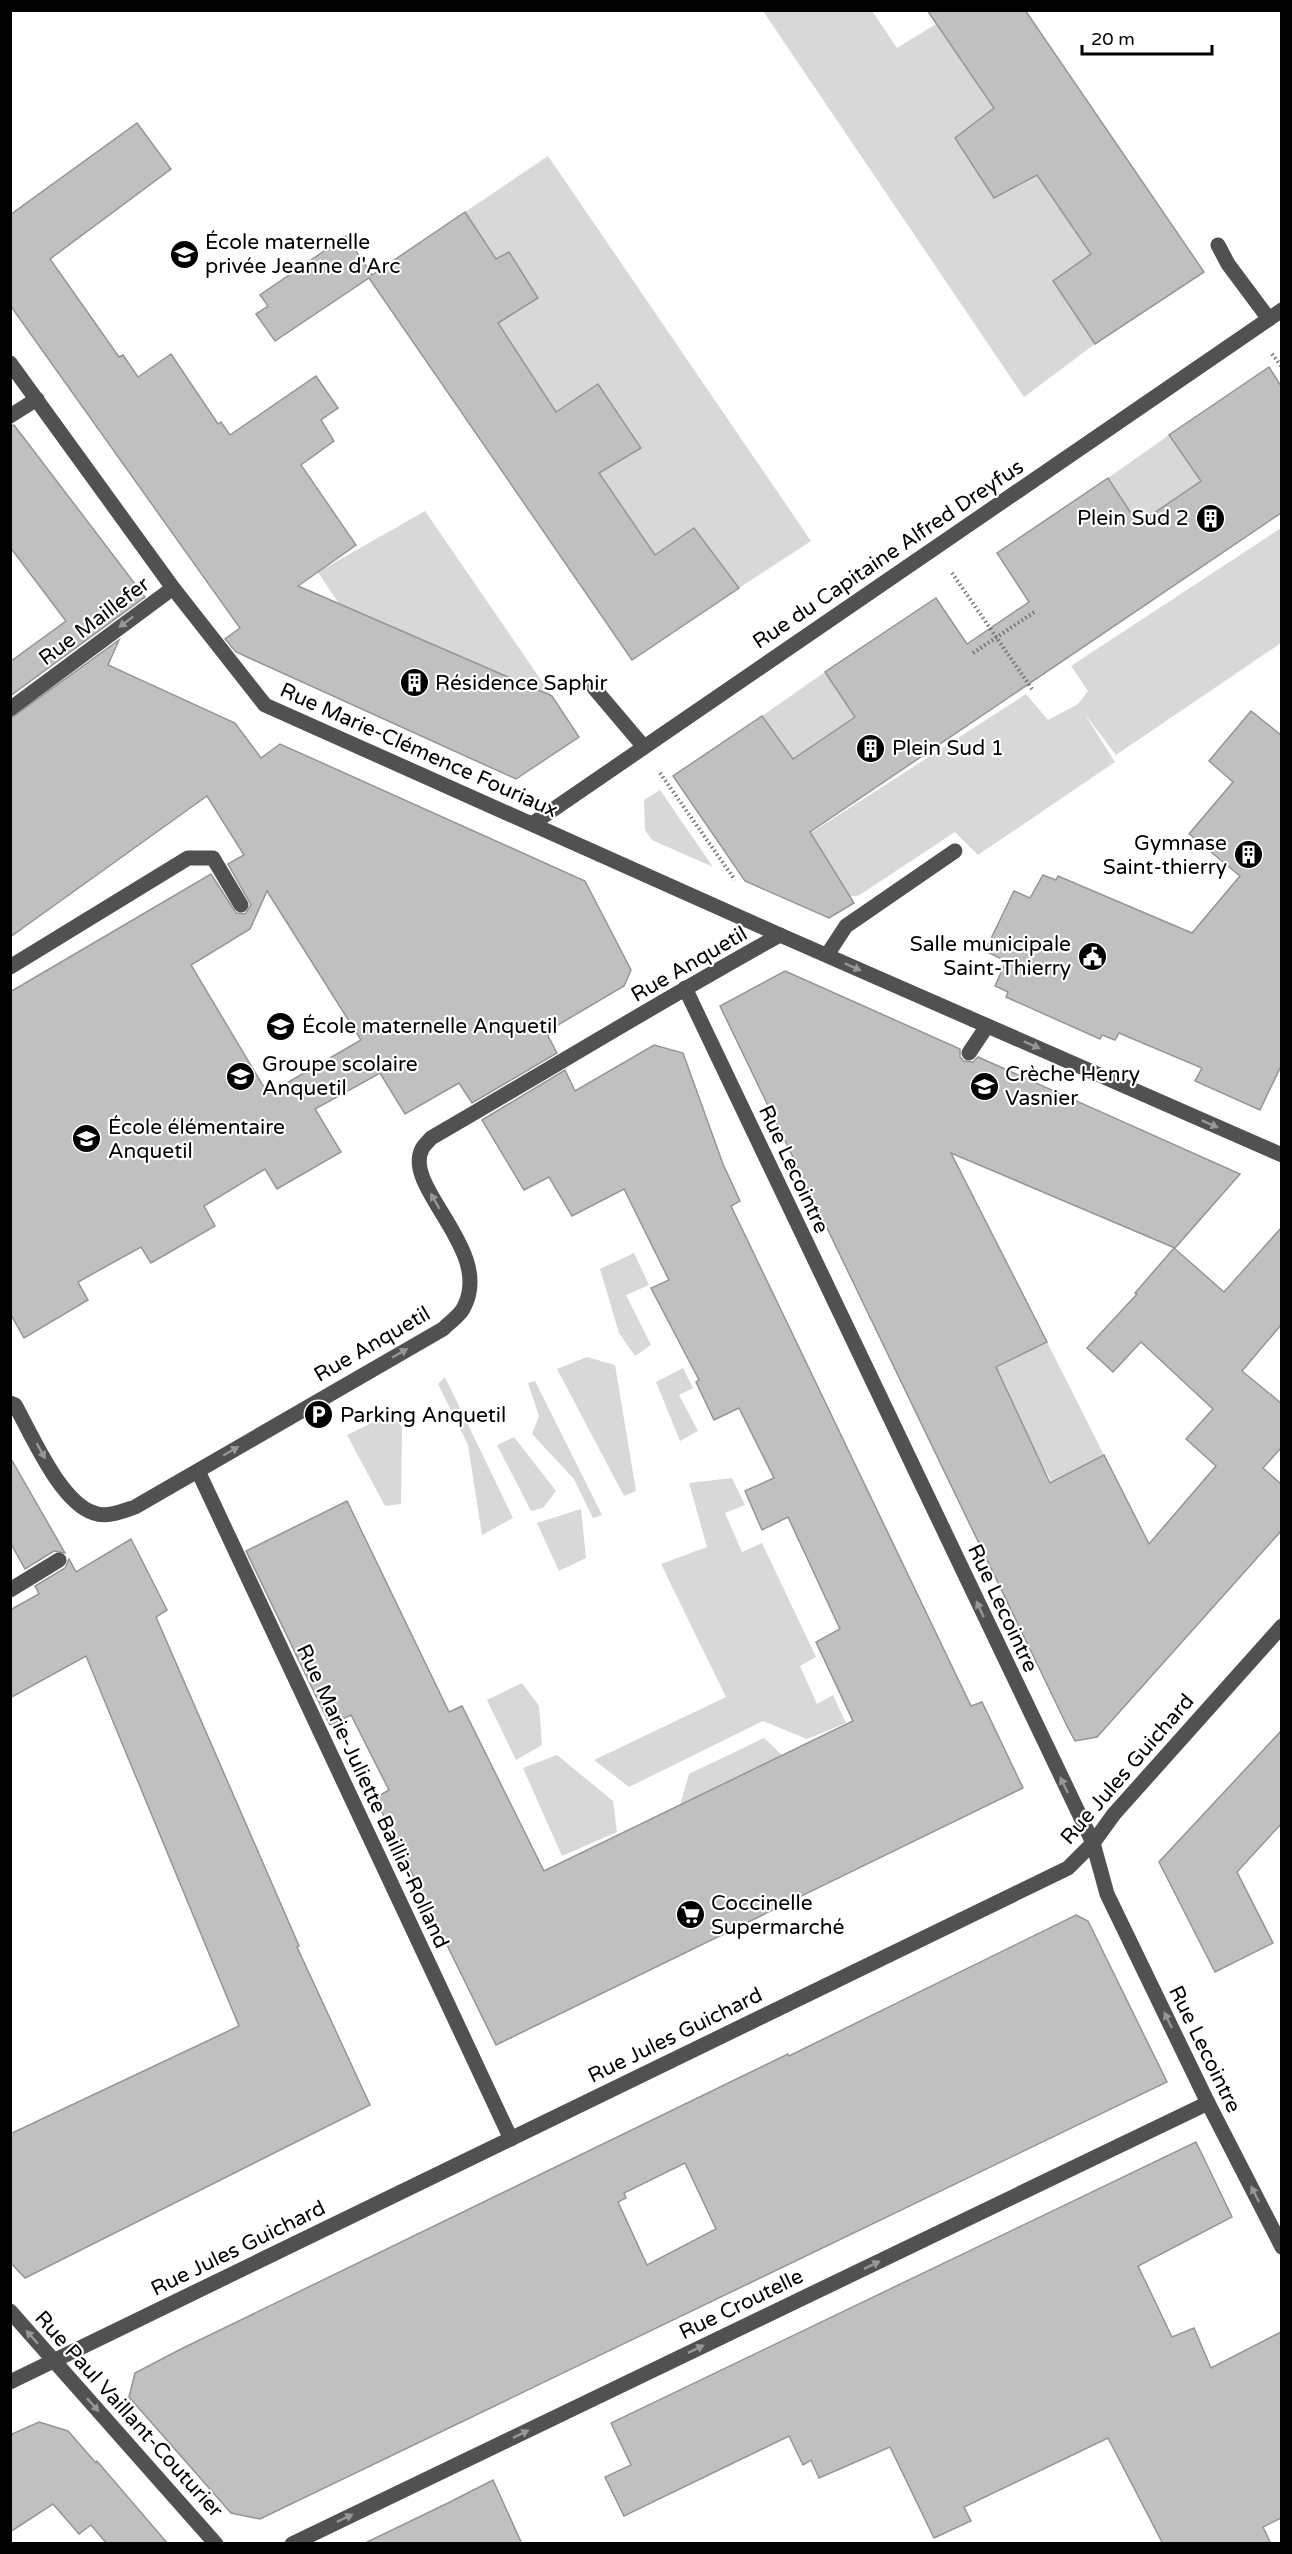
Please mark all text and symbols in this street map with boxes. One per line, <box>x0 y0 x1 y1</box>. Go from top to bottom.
scale bar <box>1082 18 1212 56</box>
text: 20 m <box>1091 28 1135 50</box>
place label: École maternelle privée Jeanne d'Arc <box>205 230 401 279</box>
school or university icon: École maternelle privée Jeanne d'Arc <box>168 238 200 270</box>
street label: Rue du Capitaine Alfred Dreyfus <box>748 454 1028 655</box>
building icon: Plein Sud 2 <box>1194 502 1226 534</box>
place label: Plein Sud 2 <box>1077 506 1189 531</box>
street label: Rue Maillefer <box>34 572 155 671</box>
one-way arrow <box>119 616 134 628</box>
building icon: Résidence Saphir <box>398 667 430 699</box>
place label: Résidence Saphir <box>435 671 608 696</box>
street label: Rue Marie-Clémence Fouriaux <box>276 678 562 823</box>
building icon: Plein Sud 1 <box>855 732 887 764</box>
place label: Plein Sud 1 <box>892 736 1004 761</box>
place label: Gymnase Saint-thierry <box>1103 831 1227 880</box>
building icon: Gymnase Saint-thierry <box>1232 839 1264 871</box>
street label: Rue Anquetil <box>627 921 752 1008</box>
place label: Salle municipale Saint-Thierry <box>910 932 1071 981</box>
public building icon: Salle municipale Saint-Thierry <box>1076 940 1108 972</box>
one-way arrow <box>845 962 863 972</box>
school or university icon: École maternelle Anquetil <box>265 1010 297 1042</box>
place label: École maternelle Anquetil <box>302 1014 557 1039</box>
one-way arrow <box>1023 1041 1040 1050</box>
place label: Groupe scolaire Anquetil <box>262 1052 418 1101</box>
school or university icon: Groupe scolaire Anquetil <box>225 1060 257 1092</box>
place label: Crèche Henry Vasnier <box>1005 1062 1140 1111</box>
school or university icon: Crèche Henry Vasnier <box>968 1070 1000 1102</box>
street label: Rue Lecointre <box>753 1101 834 1237</box>
place label: École élémentaire Anquetil <box>108 1115 285 1164</box>
one-way arrow <box>1202 1119 1219 1128</box>
school or university icon: École élémentaire Anquetil <box>71 1123 103 1155</box>
one-way arrow <box>430 1193 441 1209</box>
street label: Rue Anquetil <box>310 1301 435 1388</box>
one-way arrow <box>392 1348 408 1359</box>
parking icon: Parking Anquetil <box>303 1399 335 1431</box>
place label: Parking Anquetil <box>340 1403 506 1428</box>
one-way arrow <box>36 1443 46 1460</box>
one-way arrow <box>223 1446 240 1456</box>
street label: Rue Lecointre <box>962 1540 1043 1676</box>
one-way arrow <box>975 1600 984 1617</box>
street label: Rue Marie-Juliette Baillia-Rolland <box>291 1640 454 1952</box>
street label: Rue Jules Guichard <box>1055 1689 1199 1850</box>
one-way arrow <box>1059 1776 1068 1793</box>
place label: Coccinelle Supermarché <box>711 1891 845 1940</box>
supermarket icon: Coccinelle Supermarché <box>674 1899 706 1931</box>
street label: Rue Jules Guichard <box>584 1982 767 2089</box>
street label: Rue Lecointre <box>1163 1982 1246 2117</box>
one-way arrow <box>1163 2012 1172 2029</box>
one-way arrow <box>1250 2186 1260 2203</box>
street label: Rue Jules Guichard <box>147 2195 330 2302</box>
one-way arrow <box>864 2260 881 2269</box>
street label: Rue Croutelle <box>675 2264 807 2345</box>
street label: Rue Paul Vaillant-Couturier <box>29 2306 228 2523</box>
one-way arrow <box>26 2330 39 2345</box>
one-way arrow <box>688 2345 705 2354</box>
one-way arrow <box>86 2398 100 2413</box>
one-way arrow <box>512 2429 529 2438</box>
one-way arrow <box>336 2514 353 2523</box>

